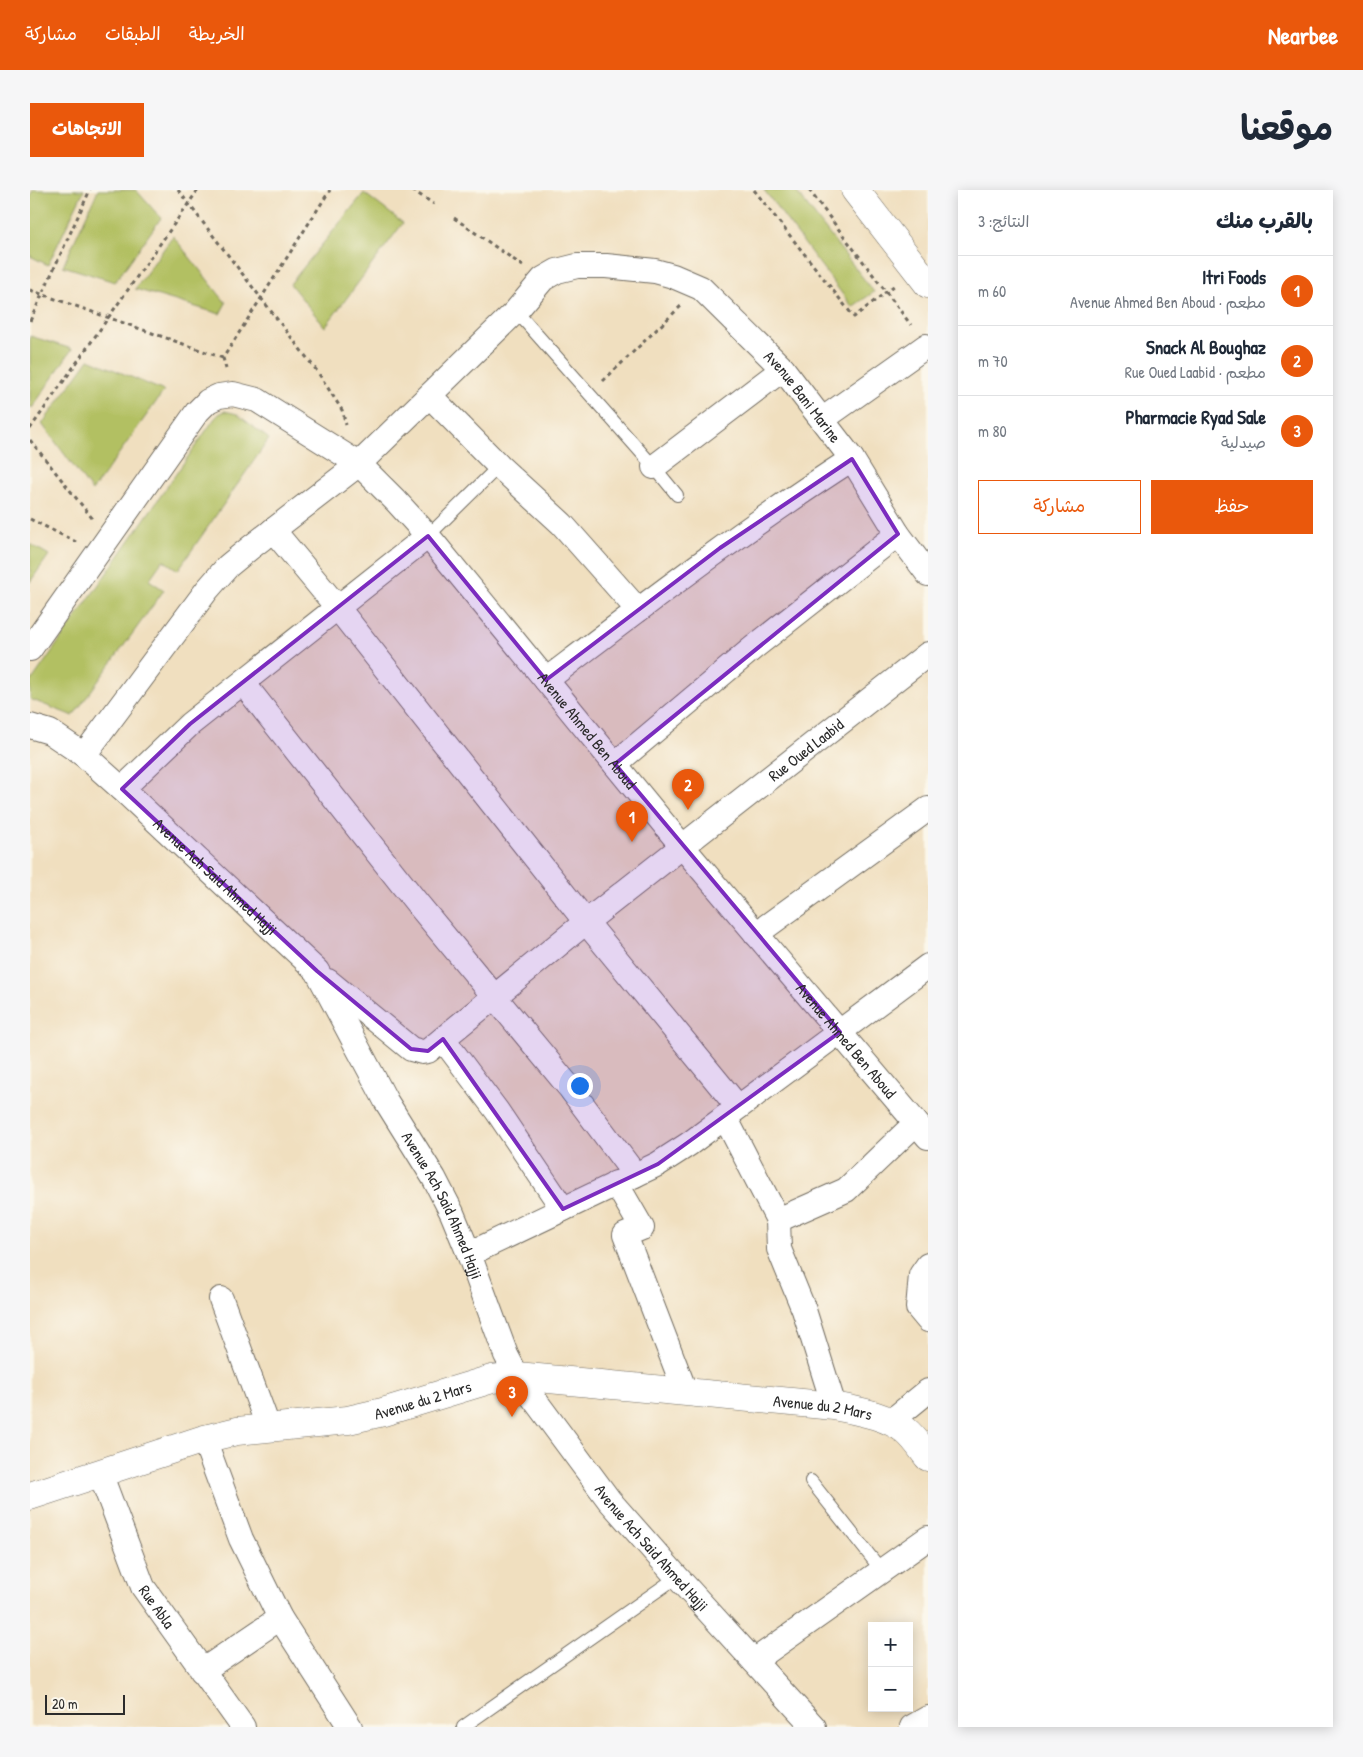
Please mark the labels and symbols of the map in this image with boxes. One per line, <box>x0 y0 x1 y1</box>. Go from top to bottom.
street label: Avenue Bani Marine <box>759 345 847 448</box>
street label: Avenue Ahmed Ben Aboud <box>533 667 642 793</box>
street label: Rue Oued Laabid <box>763 713 848 786</box>
pin: 2 <box>672 769 704 810</box>
pin: 1 <box>616 801 648 842</box>
street label: Avenue Ach Said Ahmed Hajji <box>149 813 283 940</box>
street label: Avenue Ahmed Ben Aboud <box>791 978 902 1103</box>
your location <box>567 1073 593 1099</box>
street label: Avenue Ach Said Ahmed Hajji <box>397 1127 488 1282</box>
street label: Avenue du 2 Mars <box>372 1375 474 1425</box>
pin: 3 <box>496 1376 528 1417</box>
street label: Avenue du 2 Mars <box>772 1389 875 1425</box>
street label: Avenue Ach Said Ahmed Hajji <box>590 1480 714 1616</box>
street label: Rue Abla <box>134 1580 180 1633</box>
scale bar <box>45 1692 125 1715</box>

